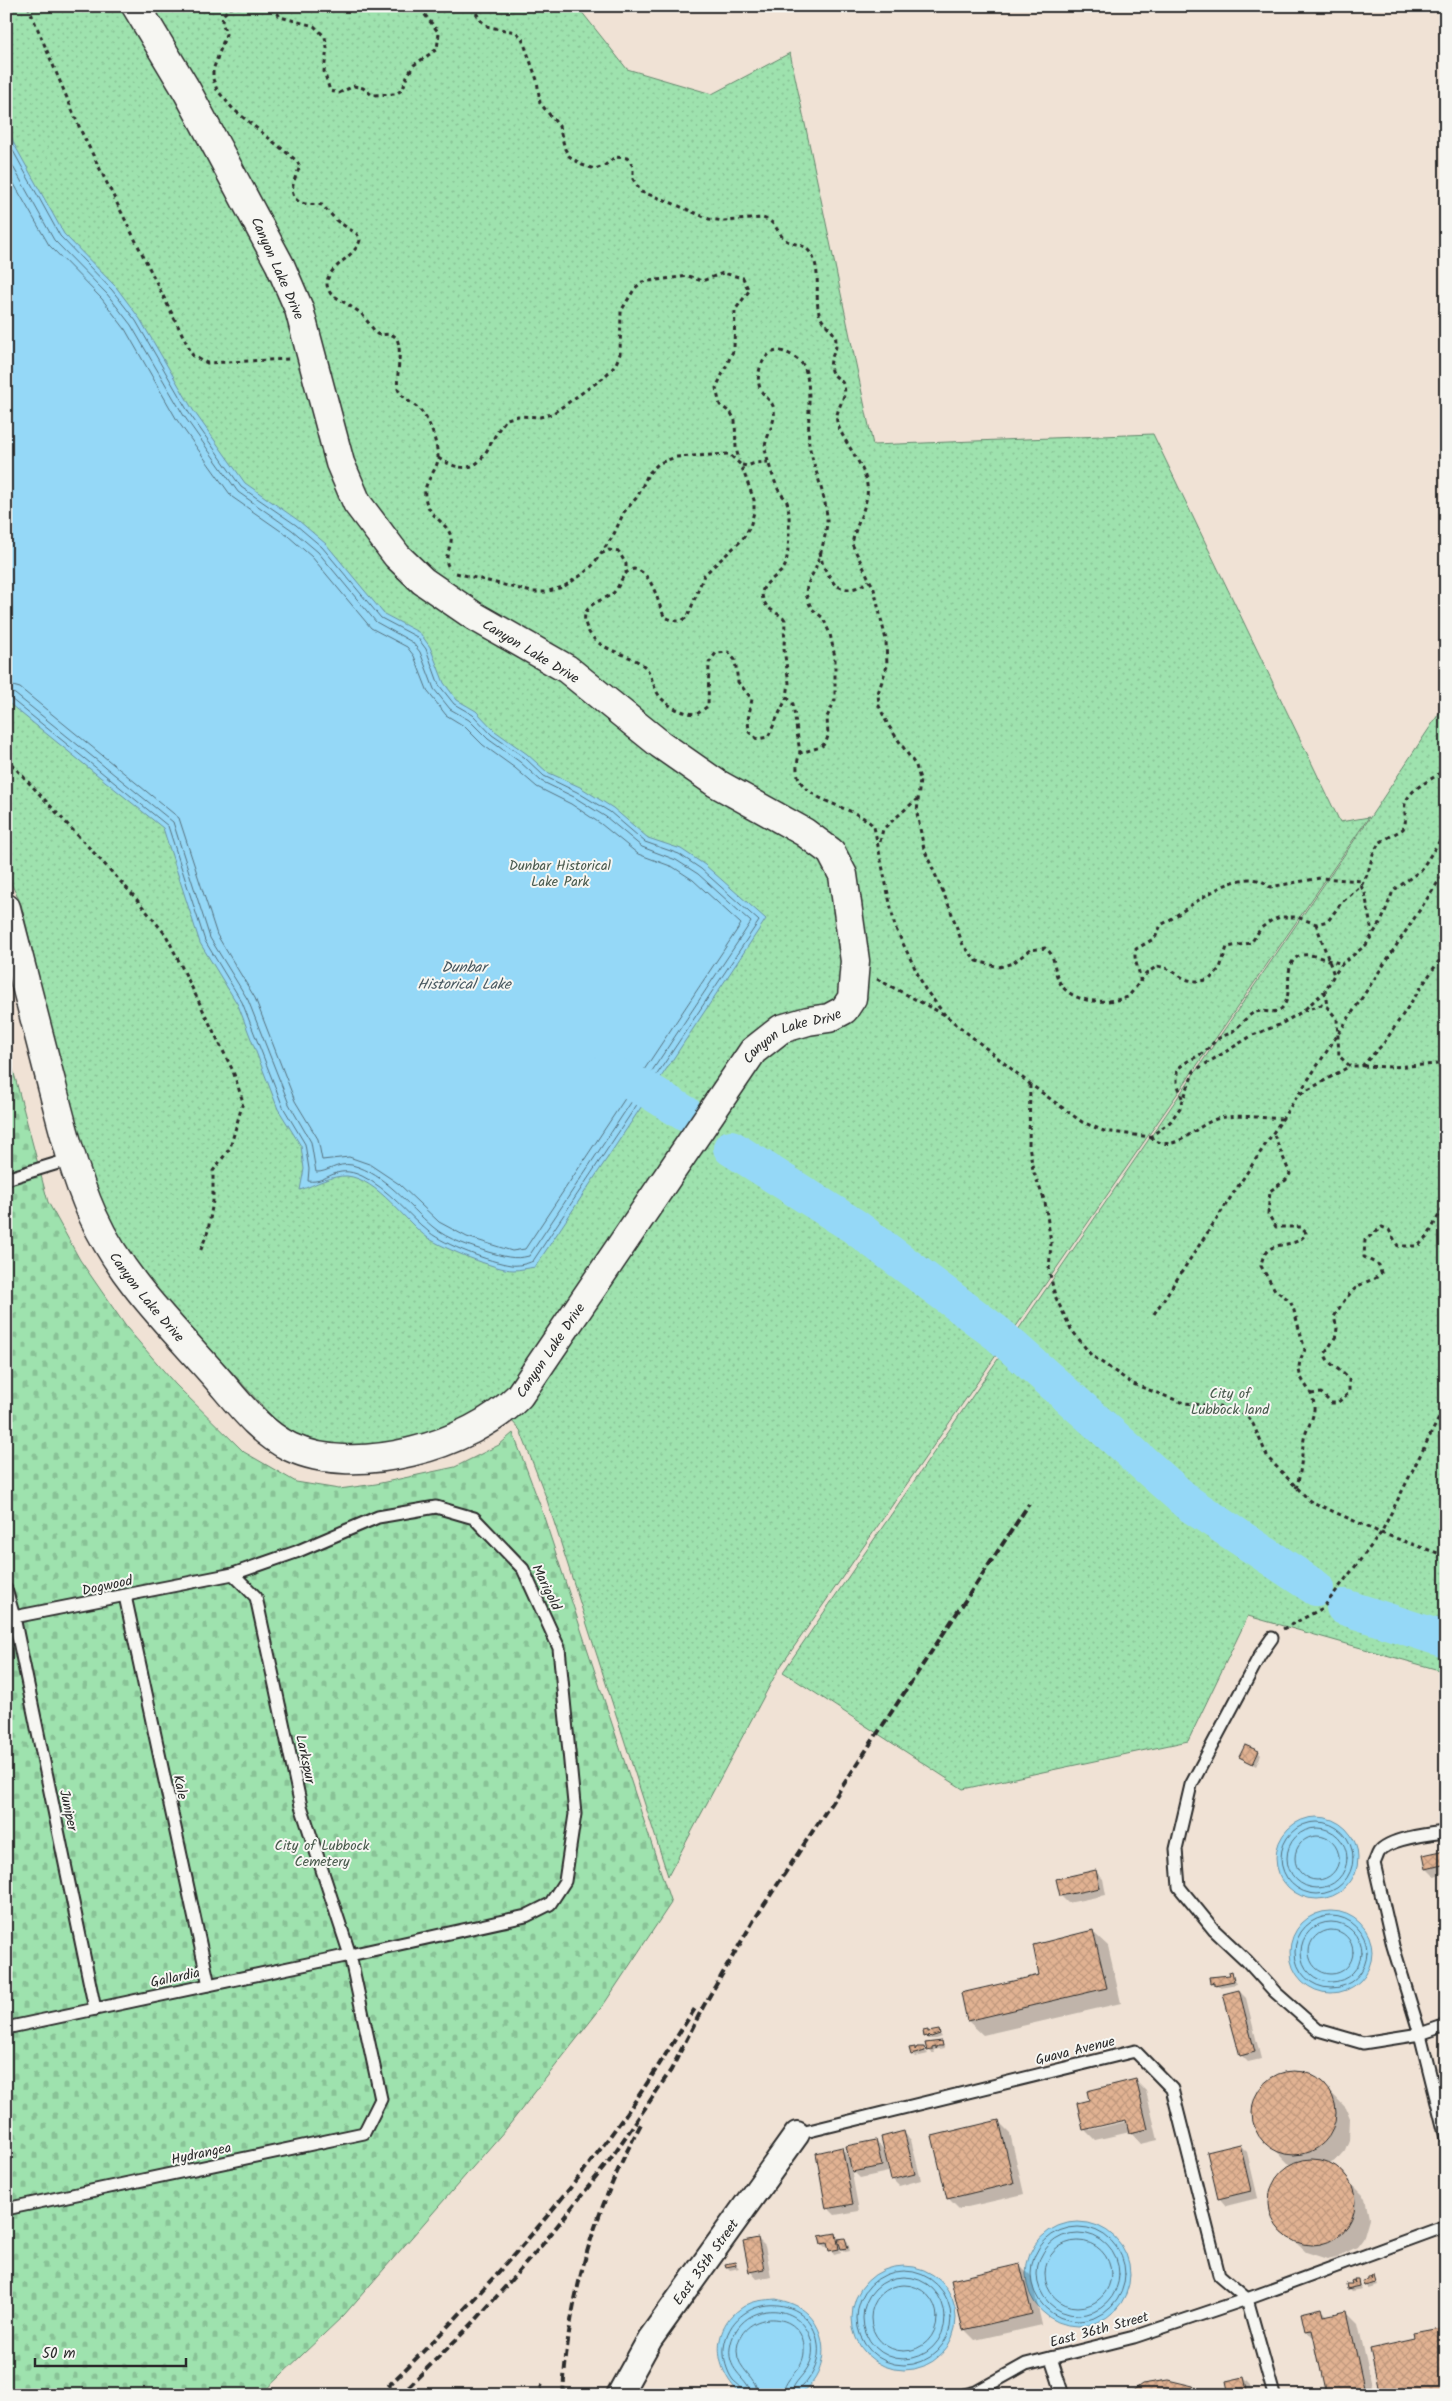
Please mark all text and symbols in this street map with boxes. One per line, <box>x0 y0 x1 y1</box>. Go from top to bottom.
street label: Canyon Lake Drive <box>245 214 310 324</box>
street label: Canyon Lake Drive <box>478 614 584 690</box>
park label: Dunbar Historical Lake Park <box>509 855 612 893</box>
water label: Dunbar Historical Lake <box>417 956 512 997</box>
street label: Canyon Lake Drive <box>738 1003 846 1068</box>
street label: Canyon Lake Drive <box>103 1248 190 1348</box>
street label: Canyon Lake Drive <box>511 1298 591 1403</box>
park label: City of Lubbock land <box>1191 1383 1270 1421</box>
street label: Marigold <box>525 1561 567 1615</box>
street label: Dogwood <box>80 1570 135 1602</box>
street label: Larkspur <box>289 1733 321 1787</box>
street label: Kale <box>167 1773 193 1802</box>
street label: Juniper <box>53 1788 83 1834</box>
park label: City of Lubbock Cemetery <box>275 1835 370 1873</box>
street label: Gallardia <box>148 1962 202 1994</box>
street label: Guava Avenue <box>1033 2030 1118 2071</box>
street label: Hydrangea <box>169 2137 233 2171</box>
street label: East 35th Street <box>668 2214 745 2310</box>
street label: East 36th Street <box>1047 2306 1152 2354</box>
scale bar <box>35 2336 186 2368</box>
text: 50 m <box>42 2342 76 2366</box>

